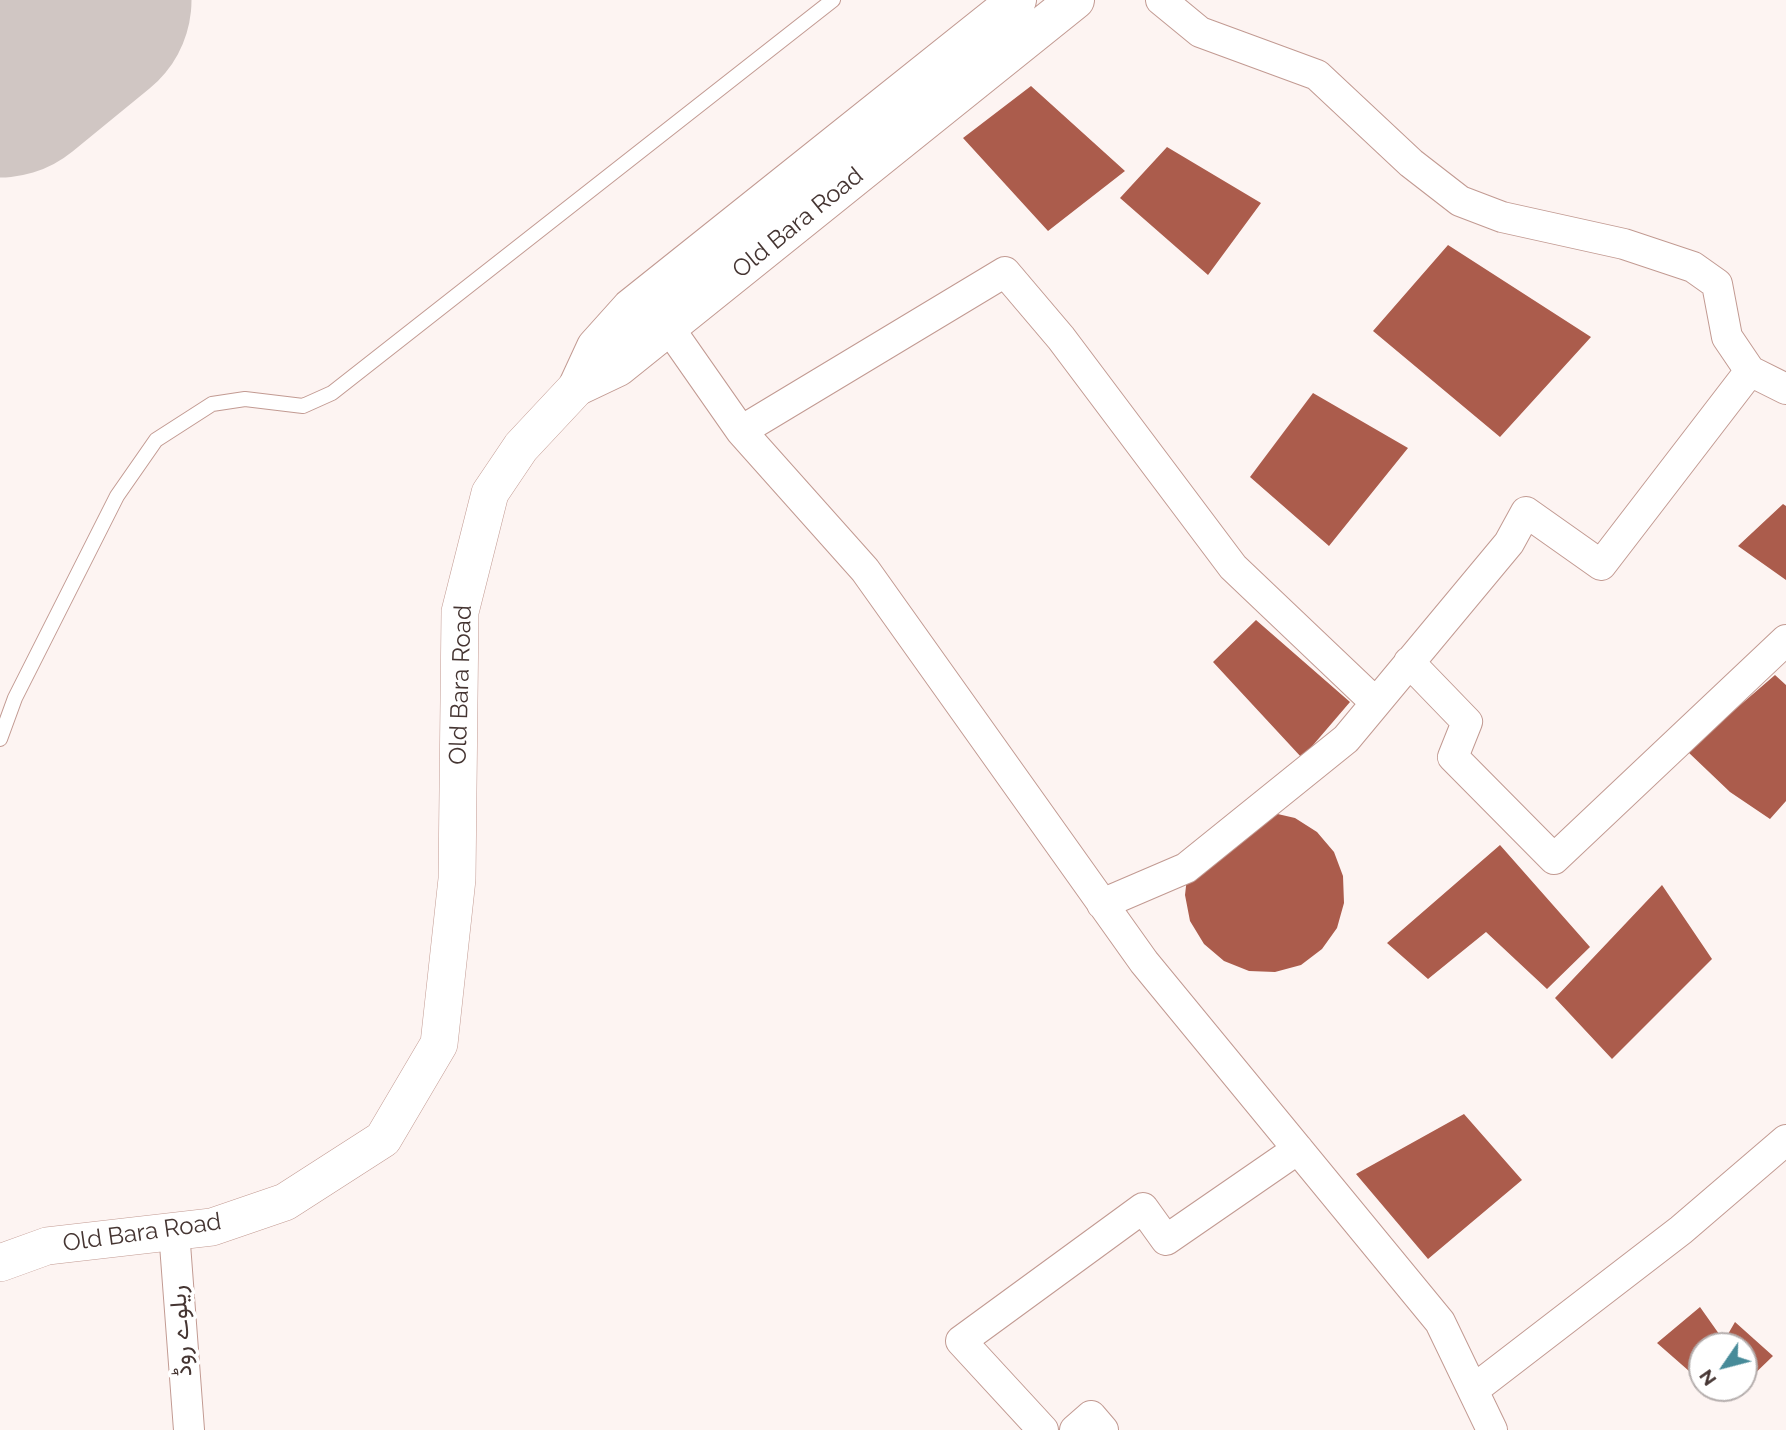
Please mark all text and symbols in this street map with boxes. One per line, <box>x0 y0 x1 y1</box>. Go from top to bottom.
street label: Old Bara Road <box>727 162 869 284</box>
street label: Old Bara Road <box>444 605 478 765</box>
street label: Old Bara Road <box>61 1208 223 1258</box>
street label: ریلوے روڈ <box>163 1284 199 1378</box>
north arrow <box>1688 1332 1758 1402</box>
text: N <box>1694 1366 1721 1390</box>

